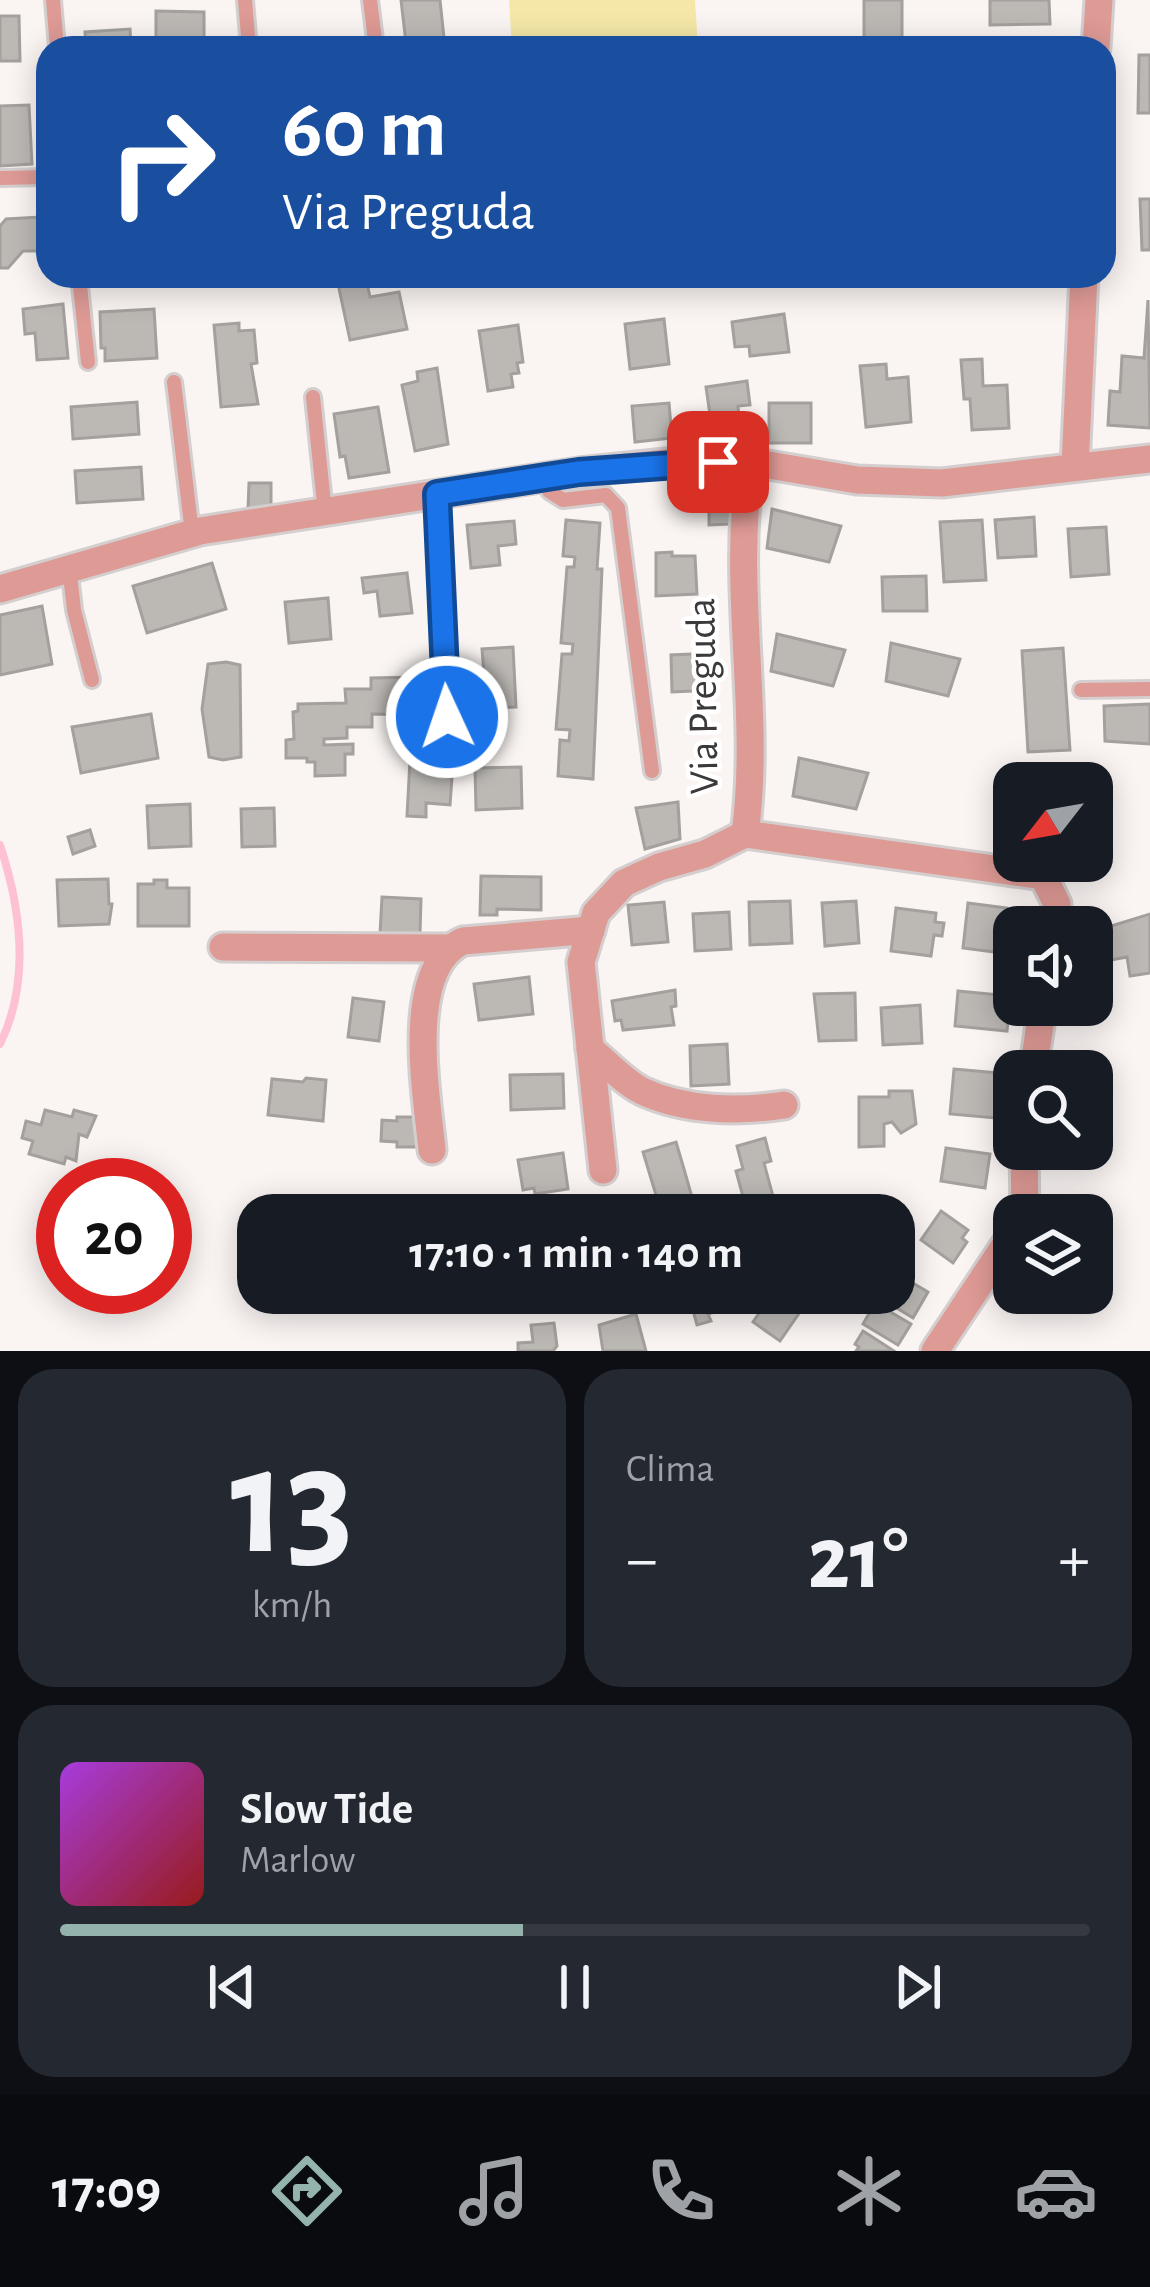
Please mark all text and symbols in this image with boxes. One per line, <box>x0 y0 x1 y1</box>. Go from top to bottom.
icon: right <box>84 84 240 240</box>
text: 60 m <box>282 88 447 172</box>
text: Via Preguda <box>282 186 535 240</box>
pin <box>667 411 769 513</box>
icon: arrive <box>685 429 751 495</box>
street label: Via Preguda <box>680 597 726 795</box>
position arrow <box>384 654 510 780</box>
north arrow <box>993 762 1113 882</box>
map controls <box>993 762 1113 1314</box>
button: sound <box>993 906 1113 1026</box>
button: search <box>993 1050 1113 1170</box>
speed limit sign: 20 <box>36 1158 192 1314</box>
button: layers <box>993 1194 1113 1314</box>
text: 17:10 · 1 min · 140 m <box>409 1231 743 1276</box>
text: 13 <box>230 1426 354 1582</box>
text: Clima <box>626 1450 715 1489</box>
text: 21° <box>807 1515 909 1605</box>
text: − <box>626 1527 658 1593</box>
text: + <box>1058 1527 1090 1593</box>
text: km/h <box>252 1586 332 1625</box>
text: Slow Tide <box>240 1787 413 1832</box>
text: Marlow <box>240 1841 355 1880</box>
icon: previous <box>199 1954 265 2020</box>
icon: pause <box>542 1954 608 2020</box>
icon: next <box>885 1954 951 2020</box>
icon: directions <box>265 2149 349 2233</box>
icon: music <box>452 2149 536 2233</box>
icon: phone <box>639 2149 723 2233</box>
icon: climate <box>827 2149 911 2233</box>
icon: car <box>1014 2149 1098 2233</box>
text: 17:09 <box>52 2164 161 2218</box>

